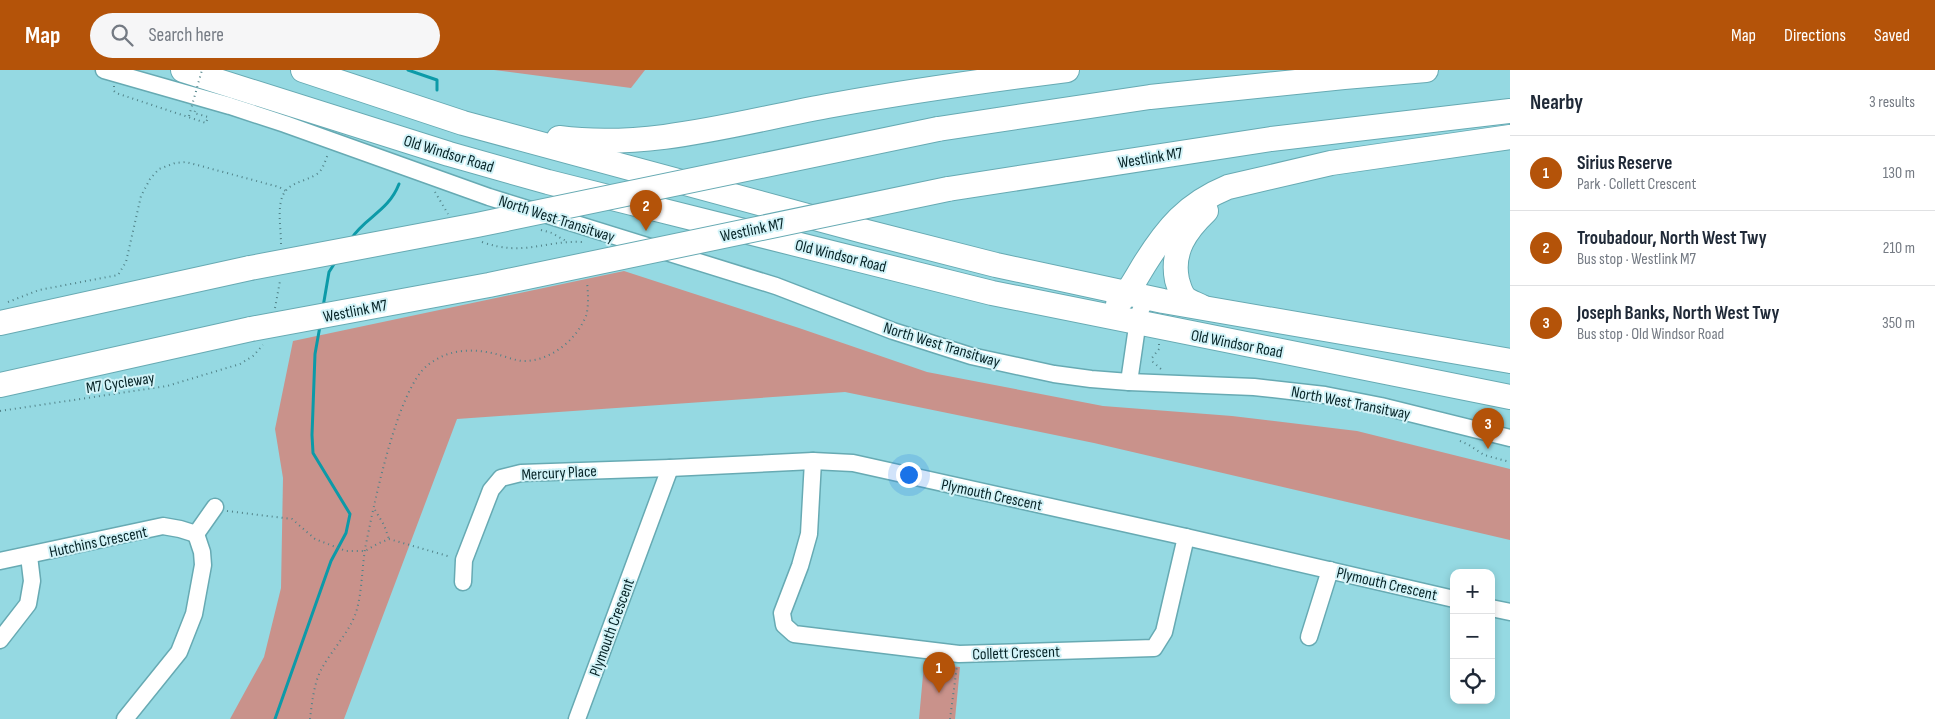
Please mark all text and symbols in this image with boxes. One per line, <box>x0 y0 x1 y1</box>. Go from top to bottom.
search box <box>90 13 440 58</box>
text: Map <box>25 21 60 50</box>
icon: search <box>108 21 136 49</box>
text: Search here <box>148 24 224 47</box>
text: Map <box>1731 25 1756 46</box>
text: Directions <box>1784 25 1846 46</box>
text: Saved <box>1874 25 1910 46</box>
text: Nearby <box>1530 90 1583 115</box>
text: 3 results <box>1869 93 1915 112</box>
street label: Old Windsor Road <box>401 132 496 177</box>
street label: Westlink M7 <box>1117 144 1184 173</box>
text: Sirius Reserve <box>1577 152 1672 175</box>
text: 1 <box>1543 164 1549 183</box>
text: 130 m <box>1883 164 1915 183</box>
text: Park · Collett Crescent <box>1577 175 1696 194</box>
pin: 2 <box>630 190 662 231</box>
street label: North West Transitway <box>496 192 617 247</box>
street label: Westlink M7 <box>719 214 787 247</box>
text: Troubadour, North West Twy <box>1577 227 1767 250</box>
street label: Old Windsor Road <box>793 236 888 277</box>
text: 2 <box>1542 239 1550 258</box>
text: 210 m <box>1883 239 1915 258</box>
text: Bus stop · Westlink M7 <box>1577 250 1696 269</box>
street label: Westlink M7 <box>322 296 390 327</box>
text: Joseph Banks, North West Twy <box>1577 302 1779 325</box>
text: 3 <box>1542 314 1550 333</box>
text: 350 m <box>1882 314 1915 333</box>
street label: North West Transitway <box>881 319 1002 372</box>
text: Bus stop · Old Windsor Road <box>1577 325 1724 344</box>
street label: Old Windsor Road <box>1189 326 1284 363</box>
street label: M7 Cycleway <box>85 369 156 398</box>
street label: North West Transitway <box>1290 383 1412 424</box>
pin: 3 <box>1472 408 1504 449</box>
street label: Mercury Place <box>521 462 597 485</box>
your location <box>896 462 922 488</box>
street label: Plymouth Crescent <box>940 476 1044 515</box>
street label: Hutchins Crescent <box>48 523 149 562</box>
street label: Plymouth Crescent <box>1335 564 1439 605</box>
map controls <box>1450 569 1495 704</box>
button: + <box>1450 569 1495 614</box>
street label: Plymouth Crescent <box>586 576 639 679</box>
button: − <box>1450 614 1495 659</box>
street label: Collett Crescent <box>972 642 1060 665</box>
pin: 1 <box>923 652 955 693</box>
button: locate <box>1450 659 1495 704</box>

